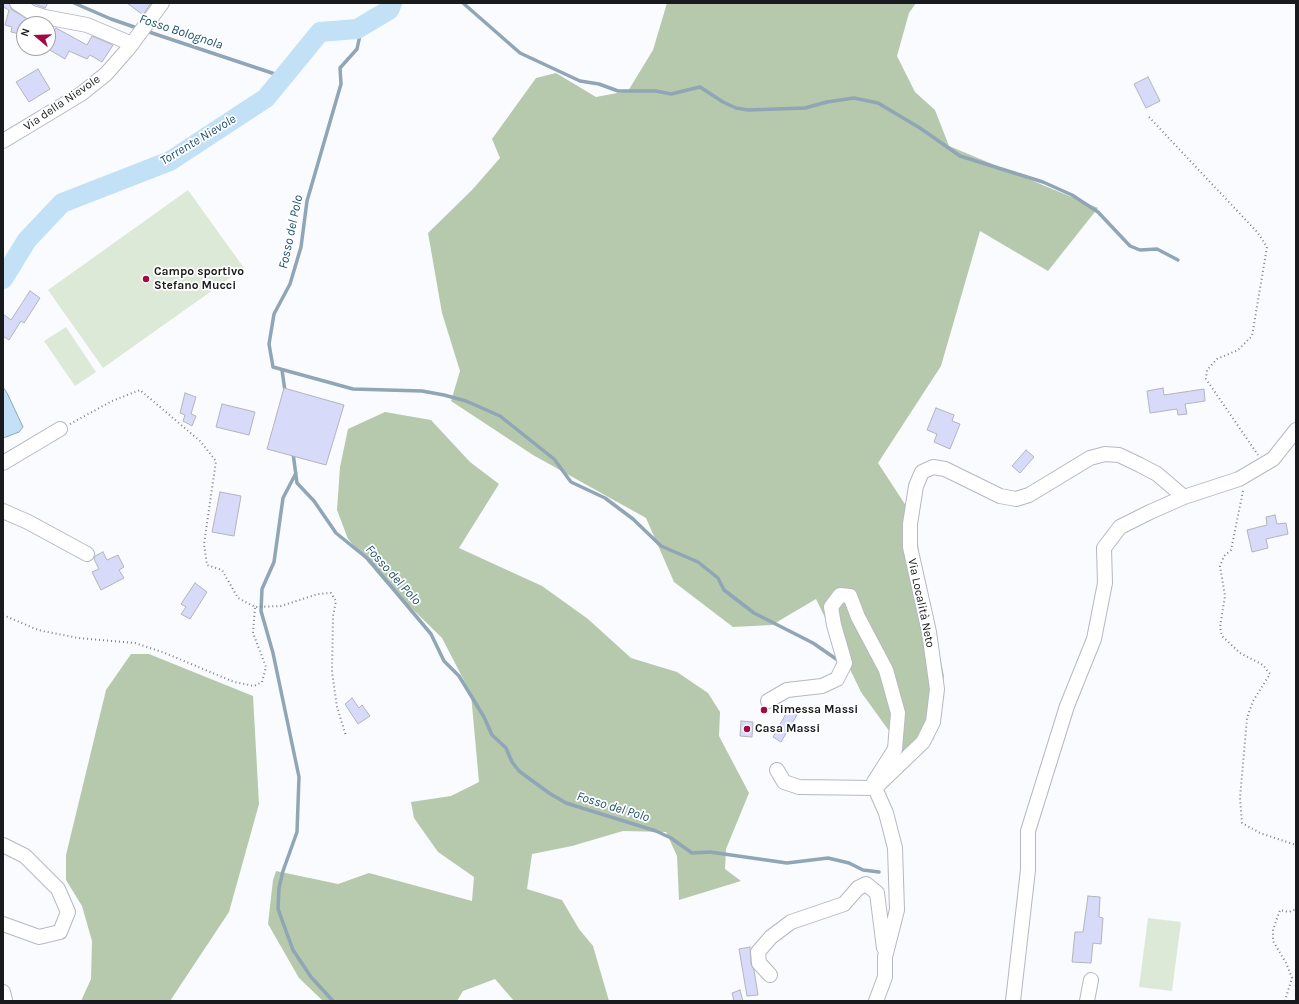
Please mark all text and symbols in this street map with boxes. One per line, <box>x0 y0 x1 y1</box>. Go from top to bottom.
water label: Fosso Bolognola <box>137 11 225 53</box>
north arrow <box>16 16 56 56</box>
text: N <box>18 26 33 38</box>
street label: Via della Nievole <box>21 72 103 134</box>
water label: Torrente Nievole <box>157 111 239 169</box>
water label: Fosso del Polo <box>276 194 306 270</box>
place label: Campo sportivo Stefano Mucci <box>154 265 244 293</box>
marker: Campo sportivo Stefano Mucci <box>141 274 151 284</box>
water label: Fosso del Polo <box>362 542 424 608</box>
street label: Via Località Neto <box>904 557 938 649</box>
place label: Rimessa Massi <box>772 703 858 717</box>
marker: Rimessa Massi <box>759 705 769 715</box>
place label: Casa Massi <box>755 722 820 736</box>
marker: Casa Massi <box>742 724 752 734</box>
water label: Fosso del Polo <box>575 789 651 825</box>

